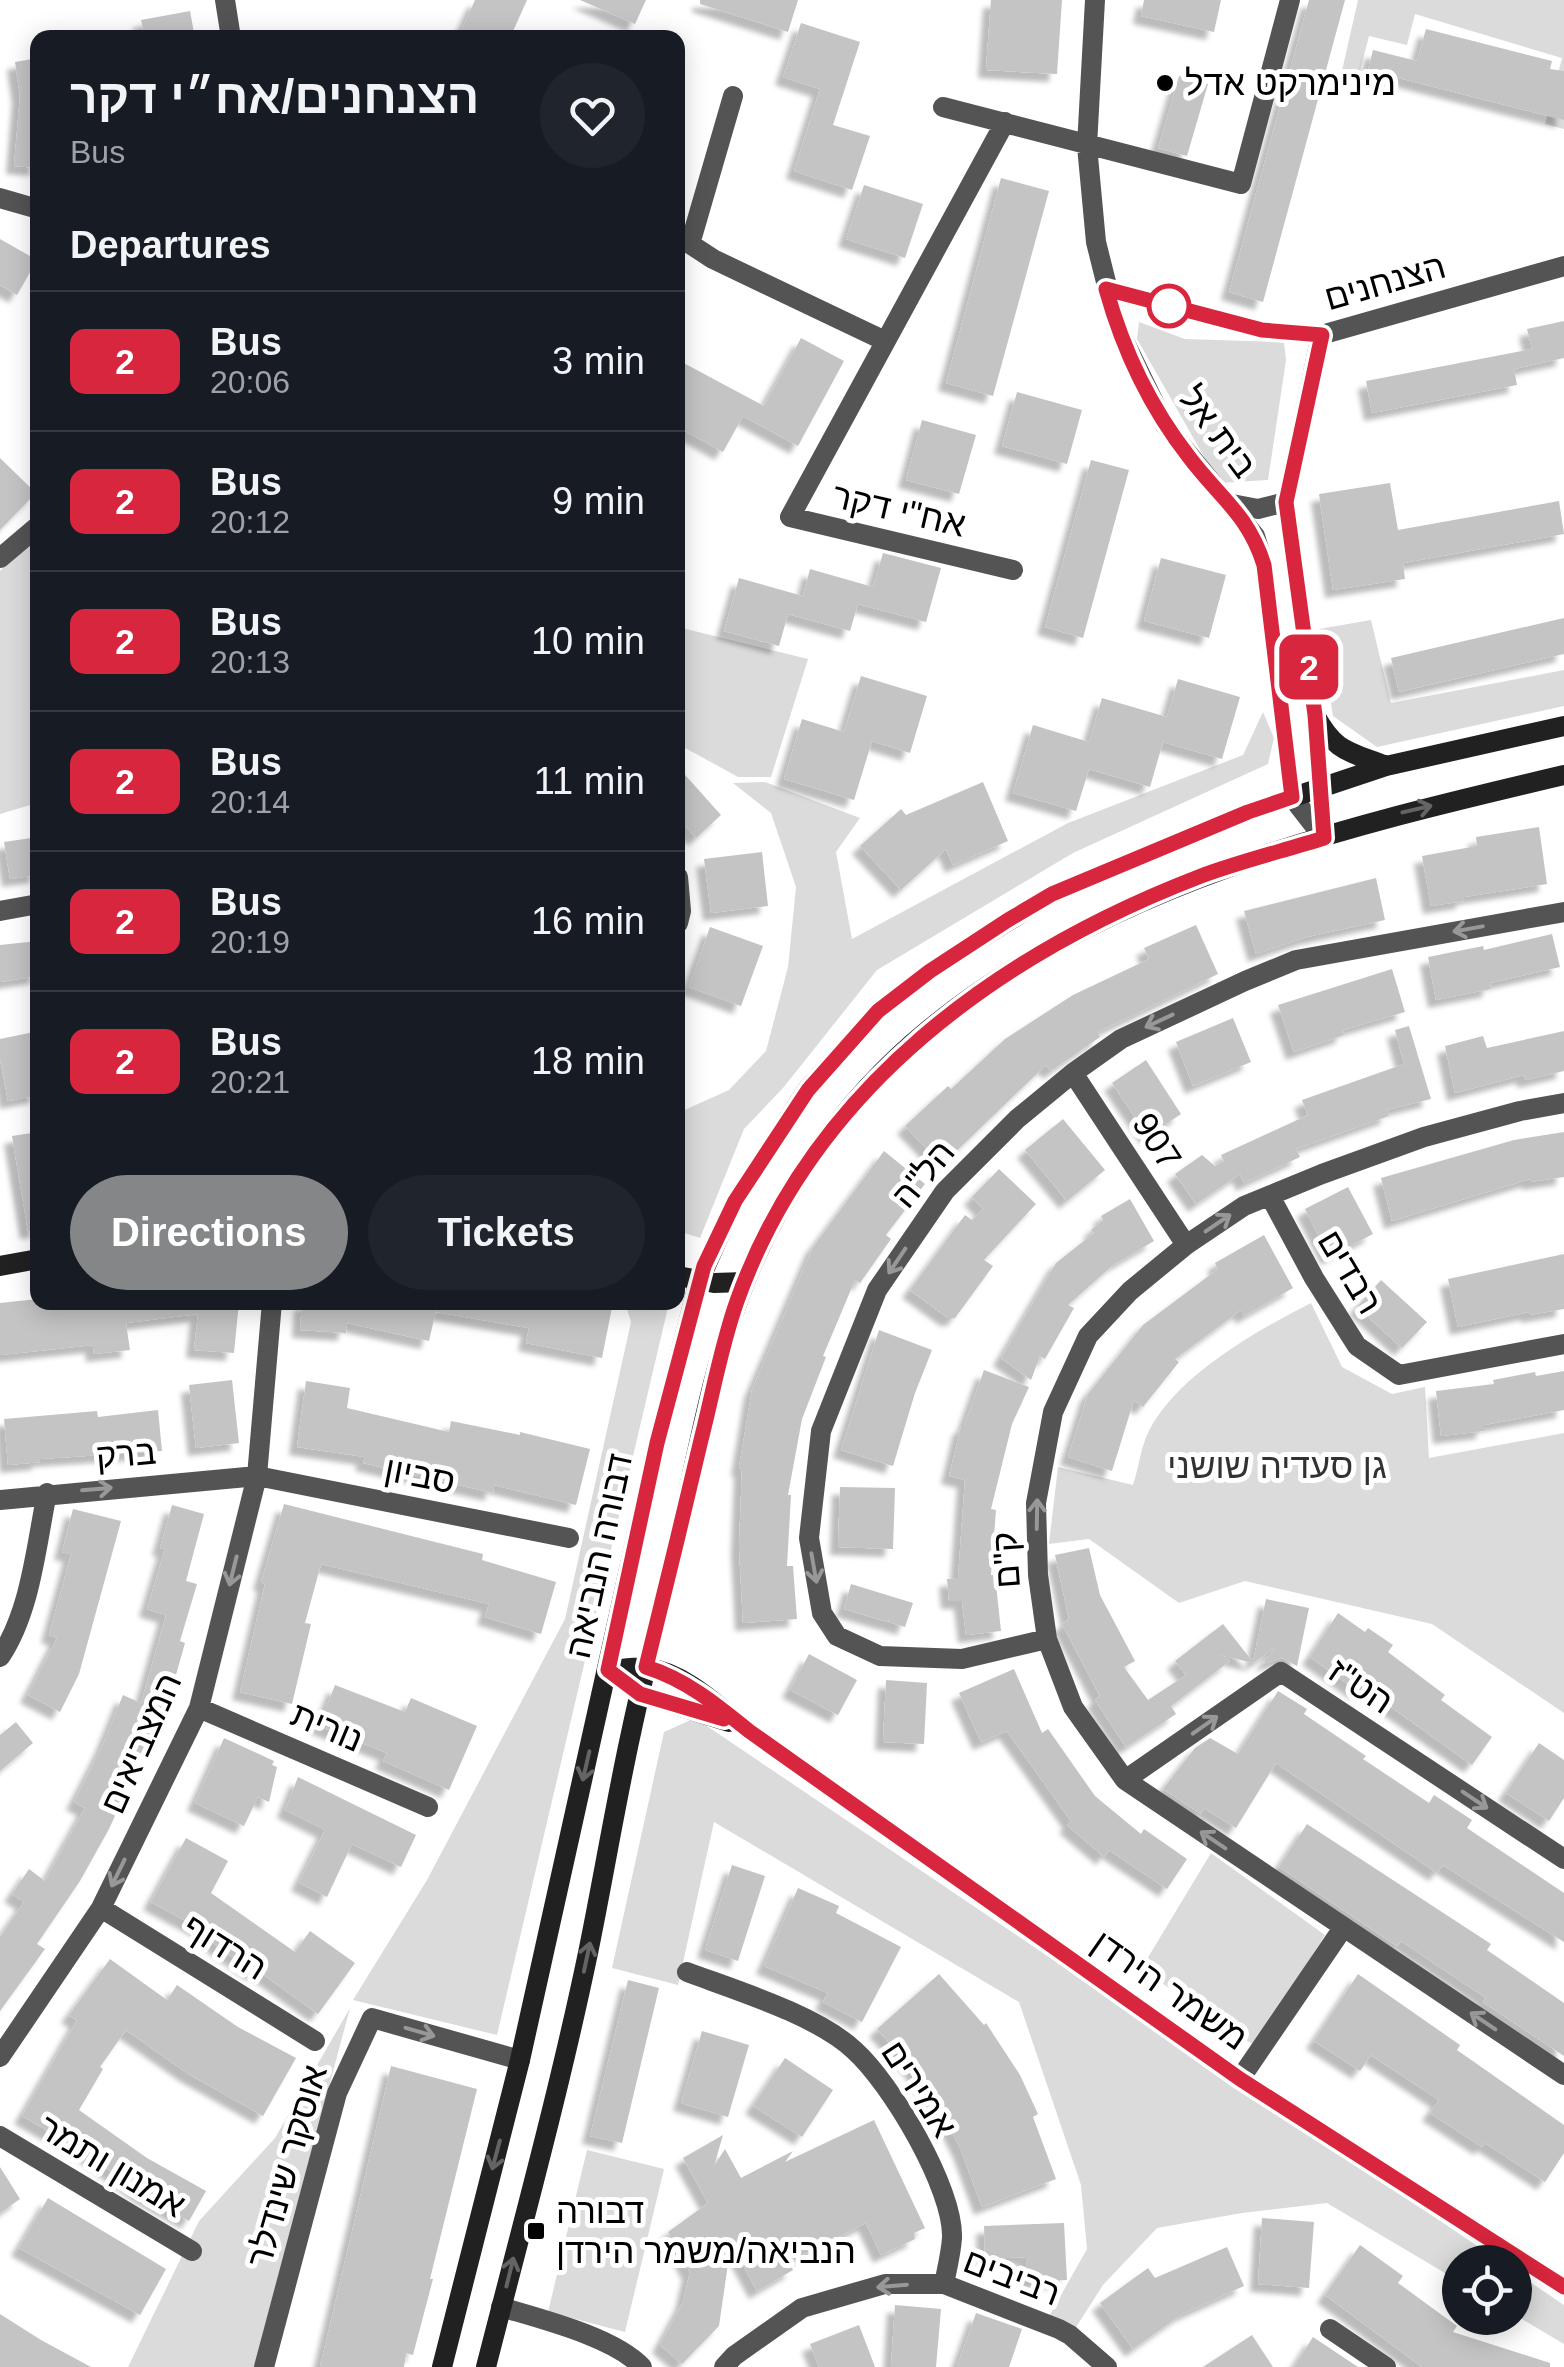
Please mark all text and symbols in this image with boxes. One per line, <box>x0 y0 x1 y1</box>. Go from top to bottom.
button: heart <box>540 63 645 168</box>
place label: מינימרקט אדל <box>1185 63 1396 102</box>
text: הצנחנים/אח״י דקר <box>70 70 479 123</box>
marker: מינימרקט אדל <box>1154 72 1176 94</box>
text: Bus <box>70 134 125 170</box>
text: Departures <box>70 224 271 266</box>
street label: הצנחנים <box>1320 246 1450 317</box>
unlabelled marker <box>1148 285 1190 327</box>
text: Bus <box>210 321 282 363</box>
text: 3 min <box>552 340 645 382</box>
text: 2 <box>115 342 135 381</box>
text: 20:06 <box>210 364 290 400</box>
street label: בית אל <box>1172 379 1265 485</box>
text: Bus <box>210 461 282 503</box>
street label: אח"י דקר <box>829 475 969 544</box>
text: 9 min <box>552 480 645 522</box>
text: 2 <box>115 482 135 521</box>
text: 20:12 <box>210 504 290 540</box>
text: Bus <box>210 601 282 643</box>
text: 10 min <box>531 620 645 662</box>
text: 2 <box>115 622 135 661</box>
line badge: 2 <box>1276 634 1342 700</box>
text: 20:13 <box>210 644 290 680</box>
text: 2 <box>1299 648 1319 687</box>
text: Bus <box>210 741 282 783</box>
text: 11 min <box>534 760 645 802</box>
text: 2 <box>115 762 135 801</box>
text: 20:14 <box>210 784 290 820</box>
one-way arrow <box>1400 799 1432 817</box>
text: Bus <box>210 881 282 923</box>
text: 16 min <box>531 900 645 942</box>
text: 2 <box>115 902 135 941</box>
one-way arrow <box>1452 920 1485 939</box>
text: 20:19 <box>210 924 290 960</box>
one-way arrow <box>1145 1013 1175 1032</box>
text: Bus <box>210 1021 282 1063</box>
text: 18 min <box>531 1040 645 1082</box>
text: 2 <box>115 1042 135 1081</box>
text: 20:21 <box>210 1064 290 1100</box>
street label: 907 <box>1125 1106 1190 1176</box>
street label: הל"ה <box>883 1132 962 1215</box>
button: Directions <box>70 1175 348 1290</box>
button: Tickets <box>368 1175 645 1290</box>
one-way arrow <box>1204 1213 1232 1234</box>
street label: רבדים <box>1311 1223 1390 1320</box>
one-way arrow <box>887 1247 908 1275</box>
street label: ברק <box>94 1431 158 1476</box>
park label: גן סעדיה שושני <box>1167 1446 1387 1485</box>
street label: סביון <box>382 1449 459 1500</box>
street label: דבורה הנביאה <box>558 1450 639 1662</box>
one-way arrow <box>80 1480 112 1499</box>
one-way arrow <box>1028 1498 1046 1530</box>
street label: ק"ם <box>984 1530 1027 1590</box>
one-way arrow <box>805 1551 824 1584</box>
one-way arrow <box>223 1555 242 1586</box>
street label: הט"ז <box>1322 1650 1401 1721</box>
street label: המצביאים <box>92 1667 189 1819</box>
street label: נורית <box>286 1694 369 1759</box>
one-way arrow <box>1191 1715 1218 1736</box>
one-way arrow <box>576 1749 595 1781</box>
one-way arrow <box>1460 1789 1488 1810</box>
one-way arrow <box>1199 1830 1227 1851</box>
one-way arrow <box>108 1857 127 1887</box>
street label: הרדוף <box>176 1906 274 1987</box>
street label: משמר הירדן <box>1085 1922 1255 2057</box>
one-way arrow <box>579 1942 597 1974</box>
one-way arrow <box>1469 2011 1497 2032</box>
one-way arrow <box>404 2024 435 2042</box>
street label: אמירים <box>874 2034 965 2144</box>
street label: אוסקר שינדלר <box>239 2061 334 2271</box>
street label: אמנון ותמר <box>32 2107 192 2224</box>
one-way arrow <box>485 2139 504 2170</box>
place label: דבורה הנביאה/משמר הירדן <box>556 2191 856 2270</box>
marker: דבורה הנביאה/משמר הירדן <box>525 2220 547 2242</box>
street label: רביבים <box>958 2240 1066 2313</box>
map controls <box>1442 2245 1532 2335</box>
button: locate <box>1442 2245 1532 2335</box>
one-way arrow <box>502 2257 520 2289</box>
one-way arrow <box>876 2276 909 2295</box>

